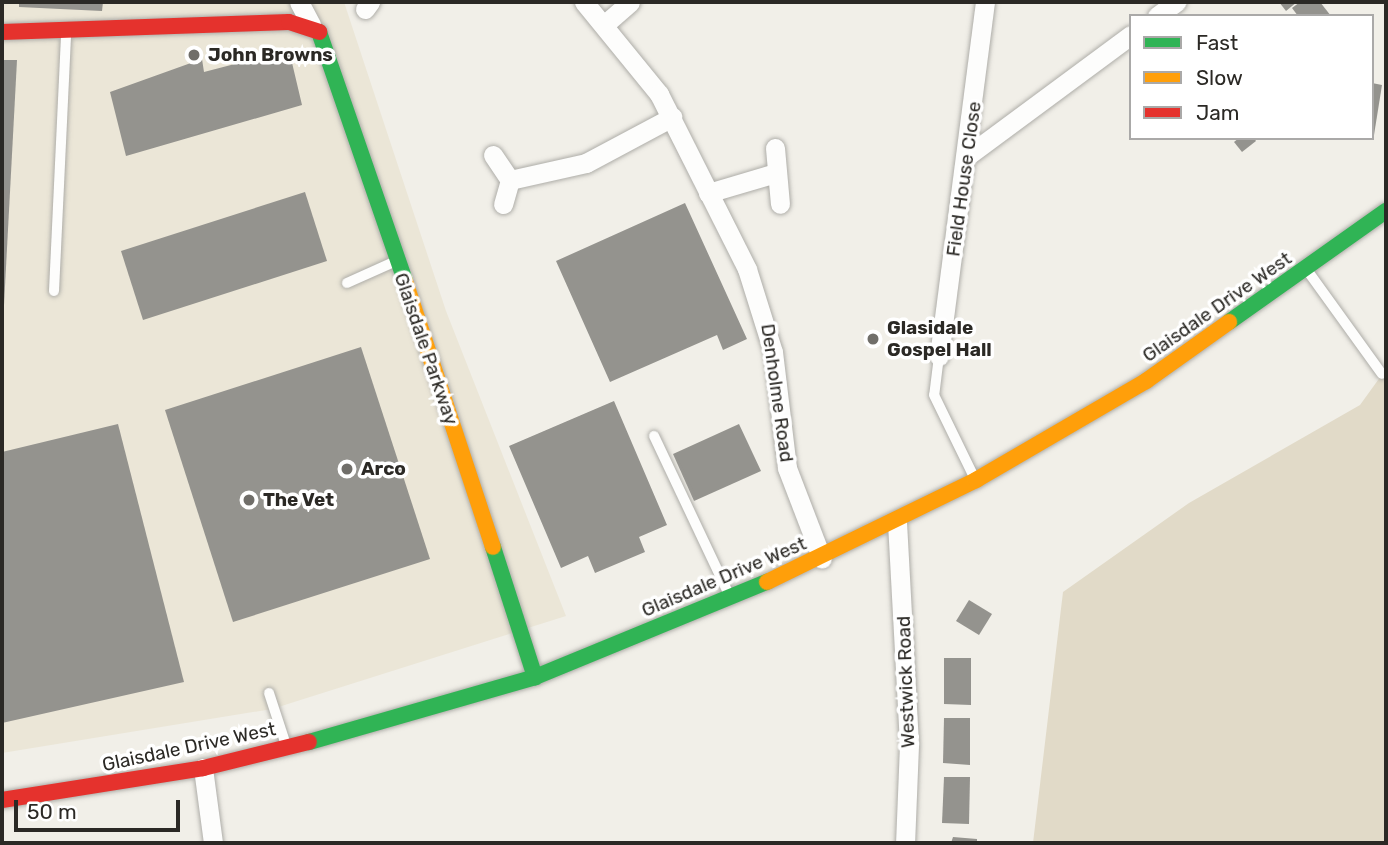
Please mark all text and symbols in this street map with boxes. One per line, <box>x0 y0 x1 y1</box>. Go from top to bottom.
legend <box>1129 14 1374 140</box>
text: Fast <box>1196 30 1238 55</box>
place label: John Browns <box>208 44 333 66</box>
marker: John Browns <box>186 47 202 63</box>
text: Slow <box>1196 65 1243 90</box>
street label: Field House Close <box>942 100 986 258</box>
text: Jam <box>1196 100 1240 125</box>
street label: Glaisdale Drive West <box>1138 247 1296 367</box>
street label: Glaisdale Parkway <box>389 270 463 428</box>
place label: Glasidale Gospel Hall <box>887 317 992 361</box>
street label: Denholme Road <box>756 322 798 464</box>
marker: Glasidale Gospel Hall <box>865 331 881 347</box>
place label: Arco <box>361 458 406 480</box>
marker: Arco <box>339 461 355 477</box>
place label: The Vet <box>263 489 335 511</box>
marker: The Vet <box>241 492 257 508</box>
street label: Glaisdale Drive West <box>638 532 810 622</box>
street label: Westwick Road <box>892 615 920 749</box>
street label: Glaisdale Drive West <box>100 717 278 777</box>
scale bar <box>18 786 184 830</box>
text: 50 m <box>27 799 77 824</box>

